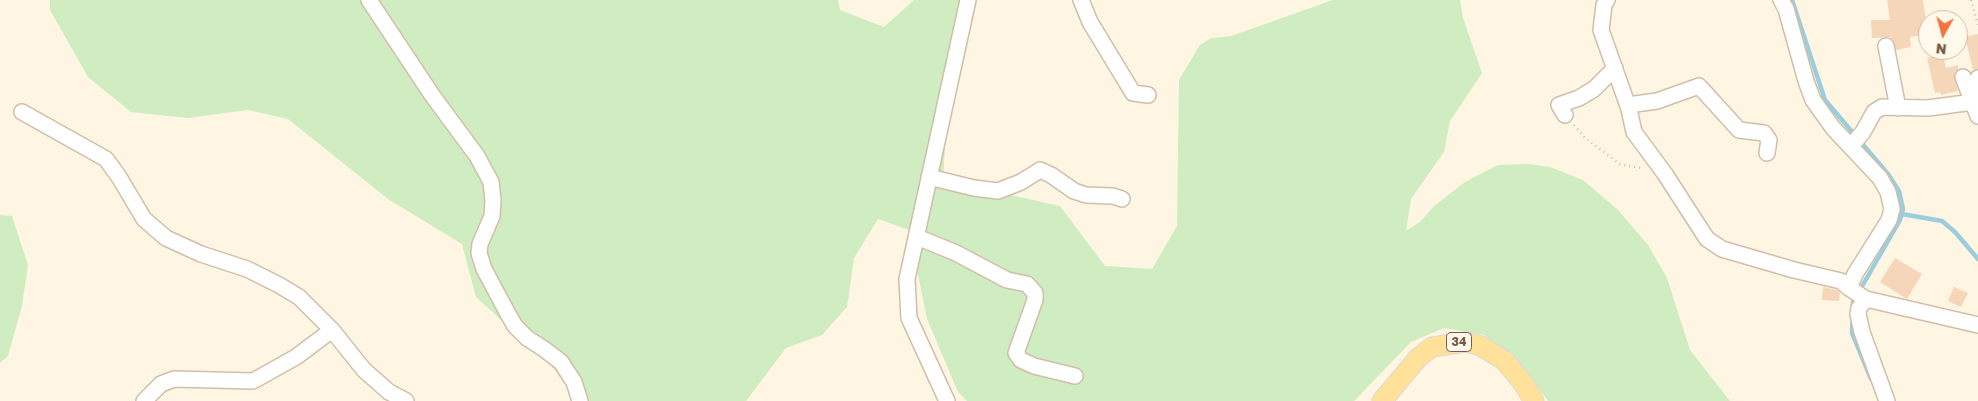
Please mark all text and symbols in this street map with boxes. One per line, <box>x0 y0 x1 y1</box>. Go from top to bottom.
north arrow <box>1918 10 1968 60</box>
text: N <box>1935 40 1948 58</box>
road number: 34 <box>1446 332 1472 352</box>

